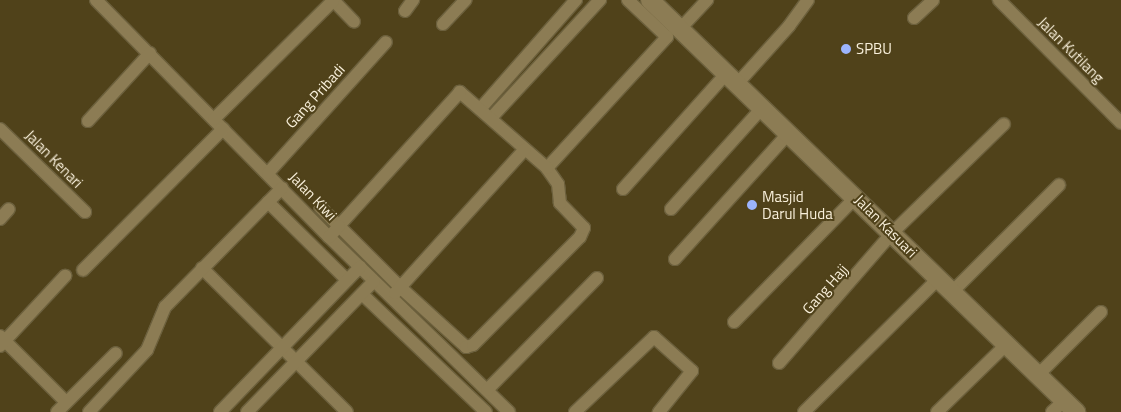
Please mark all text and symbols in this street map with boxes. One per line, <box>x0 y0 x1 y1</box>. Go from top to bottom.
street label: Jalan Kutilang <box>1034 13 1108 87</box>
place label: SPBU <box>856 40 892 58</box>
marker: SPBU <box>840 43 852 55</box>
street label: Gang Pribadi <box>282 60 348 132</box>
street label: Jalan Kenari <box>21 126 87 192</box>
street label: Jalan Kiwi <box>285 168 341 224</box>
place label: Masjid Darul Huda <box>762 187 833 222</box>
street label: Jalan Kasuari <box>851 191 921 261</box>
marker: Masjid Darul Huda <box>746 199 758 211</box>
street label: Gang Hajj <box>799 260 851 318</box>

